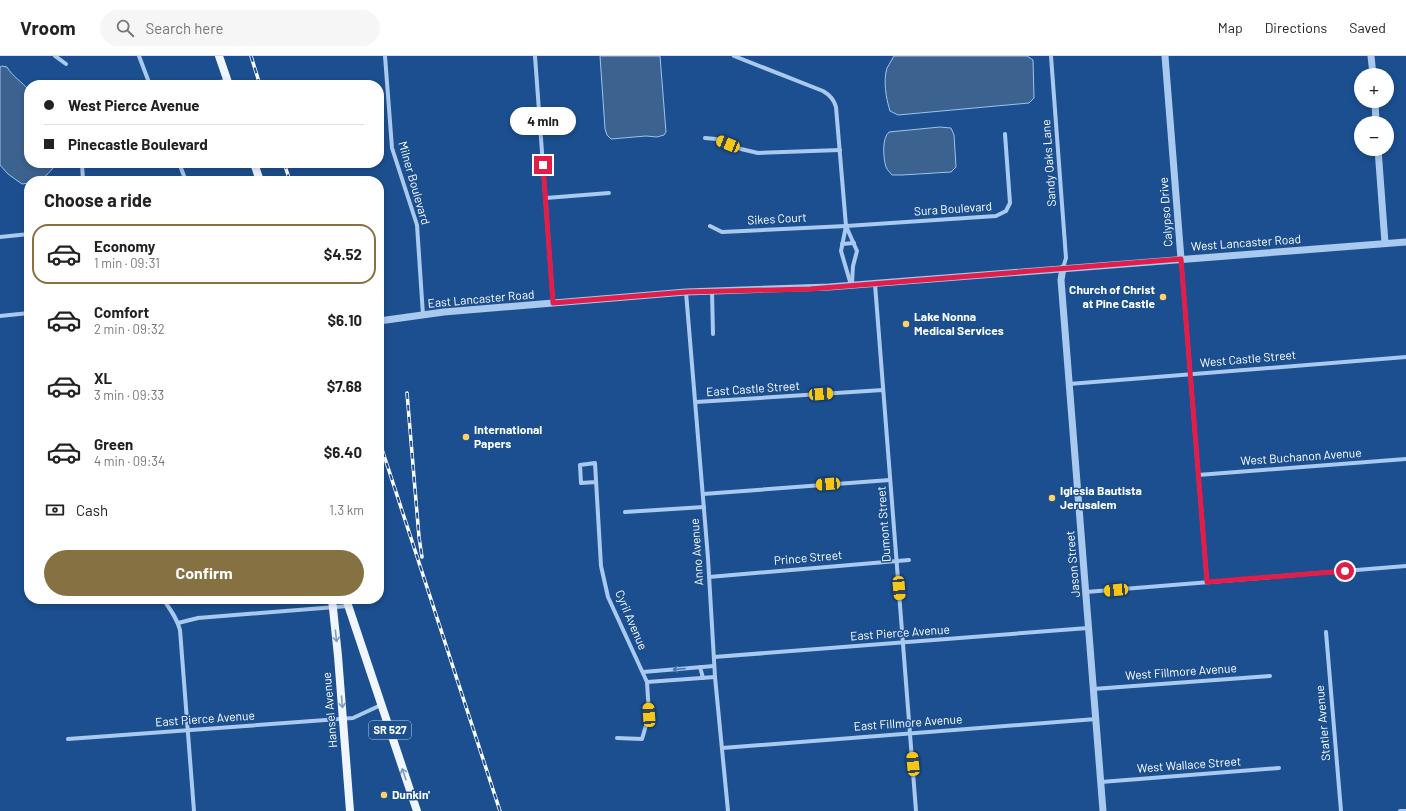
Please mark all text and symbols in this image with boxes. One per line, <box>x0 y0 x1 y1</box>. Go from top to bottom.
search box <box>100 10 380 46</box>
text: Vroom <box>20 16 76 39</box>
icon: search <box>114 17 136 39</box>
text: Search here <box>146 19 224 37</box>
text: Map <box>1218 19 1243 36</box>
text: Directions <box>1265 19 1327 36</box>
text: Saved <box>1349 19 1386 36</box>
map controls <box>1354 68 1394 156</box>
button: + <box>1354 68 1394 108</box>
text: West Pierce Avenue <box>68 96 200 114</box>
callout: 4 min <box>510 107 576 135</box>
text: 4 min <box>527 113 559 129</box>
button: − <box>1354 116 1394 156</box>
street label: Sandy Oaks Lane <box>1038 119 1058 207</box>
car <box>715 134 741 154</box>
text: Pinecastle Boulevard <box>68 135 208 153</box>
street label: Milner Boulevard <box>396 139 434 226</box>
route end <box>534 156 552 174</box>
street label: Calypso Drive <box>1156 177 1174 247</box>
text: Choose a ride <box>44 189 152 211</box>
street label: Sura Boulevard <box>913 198 993 218</box>
street label: Sikes Court <box>747 209 807 227</box>
street label: West Lancaster Road <box>1191 231 1301 253</box>
icon: car <box>46 236 82 272</box>
text: Economy <box>94 237 155 255</box>
text: $4.52 <box>324 245 362 263</box>
text: 1 min · 09:31 <box>94 255 160 271</box>
place label: Church of Christ at Pine Castle <box>1069 282 1155 310</box>
street label: East Lancaster Road <box>427 286 535 310</box>
marker: Church of Christ at Pine Castle <box>1158 292 1168 302</box>
icon: car <box>46 302 82 338</box>
text: Comfort <box>94 303 149 321</box>
place label: Lake Nonna Medical Services <box>914 309 1004 337</box>
text: $6.10 <box>327 311 362 329</box>
marker: Lake Nonna Medical Services <box>901 319 911 329</box>
text: 2 min · 09:32 <box>94 321 165 337</box>
street label: West Castle Street <box>1199 347 1297 369</box>
icon: car <box>46 368 82 404</box>
text: XL <box>94 369 112 387</box>
text: $7.68 <box>327 377 362 395</box>
street label: East Castle Street <box>706 378 800 398</box>
text: 3 min · 09:33 <box>94 387 164 403</box>
car <box>809 387 833 401</box>
place label: International Papers <box>474 422 542 450</box>
marker: International Papers <box>461 432 471 442</box>
icon: car <box>46 434 82 470</box>
text: Green <box>94 435 133 453</box>
text: $6.40 <box>324 443 362 461</box>
street label: West Buchanon Avenue <box>1240 445 1362 467</box>
text: 4 min · 09:34 <box>94 453 165 469</box>
car <box>816 477 840 491</box>
place label: Iglesia Bautista Jerusalem <box>1060 483 1142 511</box>
street label: Dumont Street <box>873 486 893 562</box>
marker: Iglesia Bautista Jerusalem <box>1047 493 1057 503</box>
icon: cash <box>44 499 66 521</box>
text: Cash <box>76 501 108 519</box>
text: 1.3 km <box>329 502 364 518</box>
street label: Anno Avenue <box>687 518 705 586</box>
street label: Jason Street <box>1062 530 1082 598</box>
street label: Prince Street <box>773 547 843 567</box>
button: Confirm <box>44 550 364 596</box>
route start <box>1336 562 1354 580</box>
car <box>892 576 906 600</box>
car <box>1104 583 1128 597</box>
street label: Cyril Avenue <box>613 588 651 652</box>
street label: East Pierce Avenue <box>850 622 950 642</box>
one-way arrow <box>332 629 340 642</box>
street label: West Fillmore Avenue <box>1125 660 1237 682</box>
one-way arrow <box>673 666 686 673</box>
street label: Hansel Avenue <box>319 672 339 749</box>
street label: Statler Avenue <box>1312 685 1332 761</box>
one-way arrow <box>338 695 345 708</box>
car <box>642 703 656 727</box>
street label: East Pierce Avenue <box>155 708 255 728</box>
street label: East Fillmore Avenue <box>853 711 963 733</box>
road number: SR 527 <box>369 721 411 739</box>
car <box>906 752 920 776</box>
street label: West Wallace Street <box>1136 753 1241 775</box>
one-way arrow <box>400 768 408 780</box>
place label: Dunkin' <box>392 787 430 801</box>
marker: Dunkin' <box>379 790 389 800</box>

